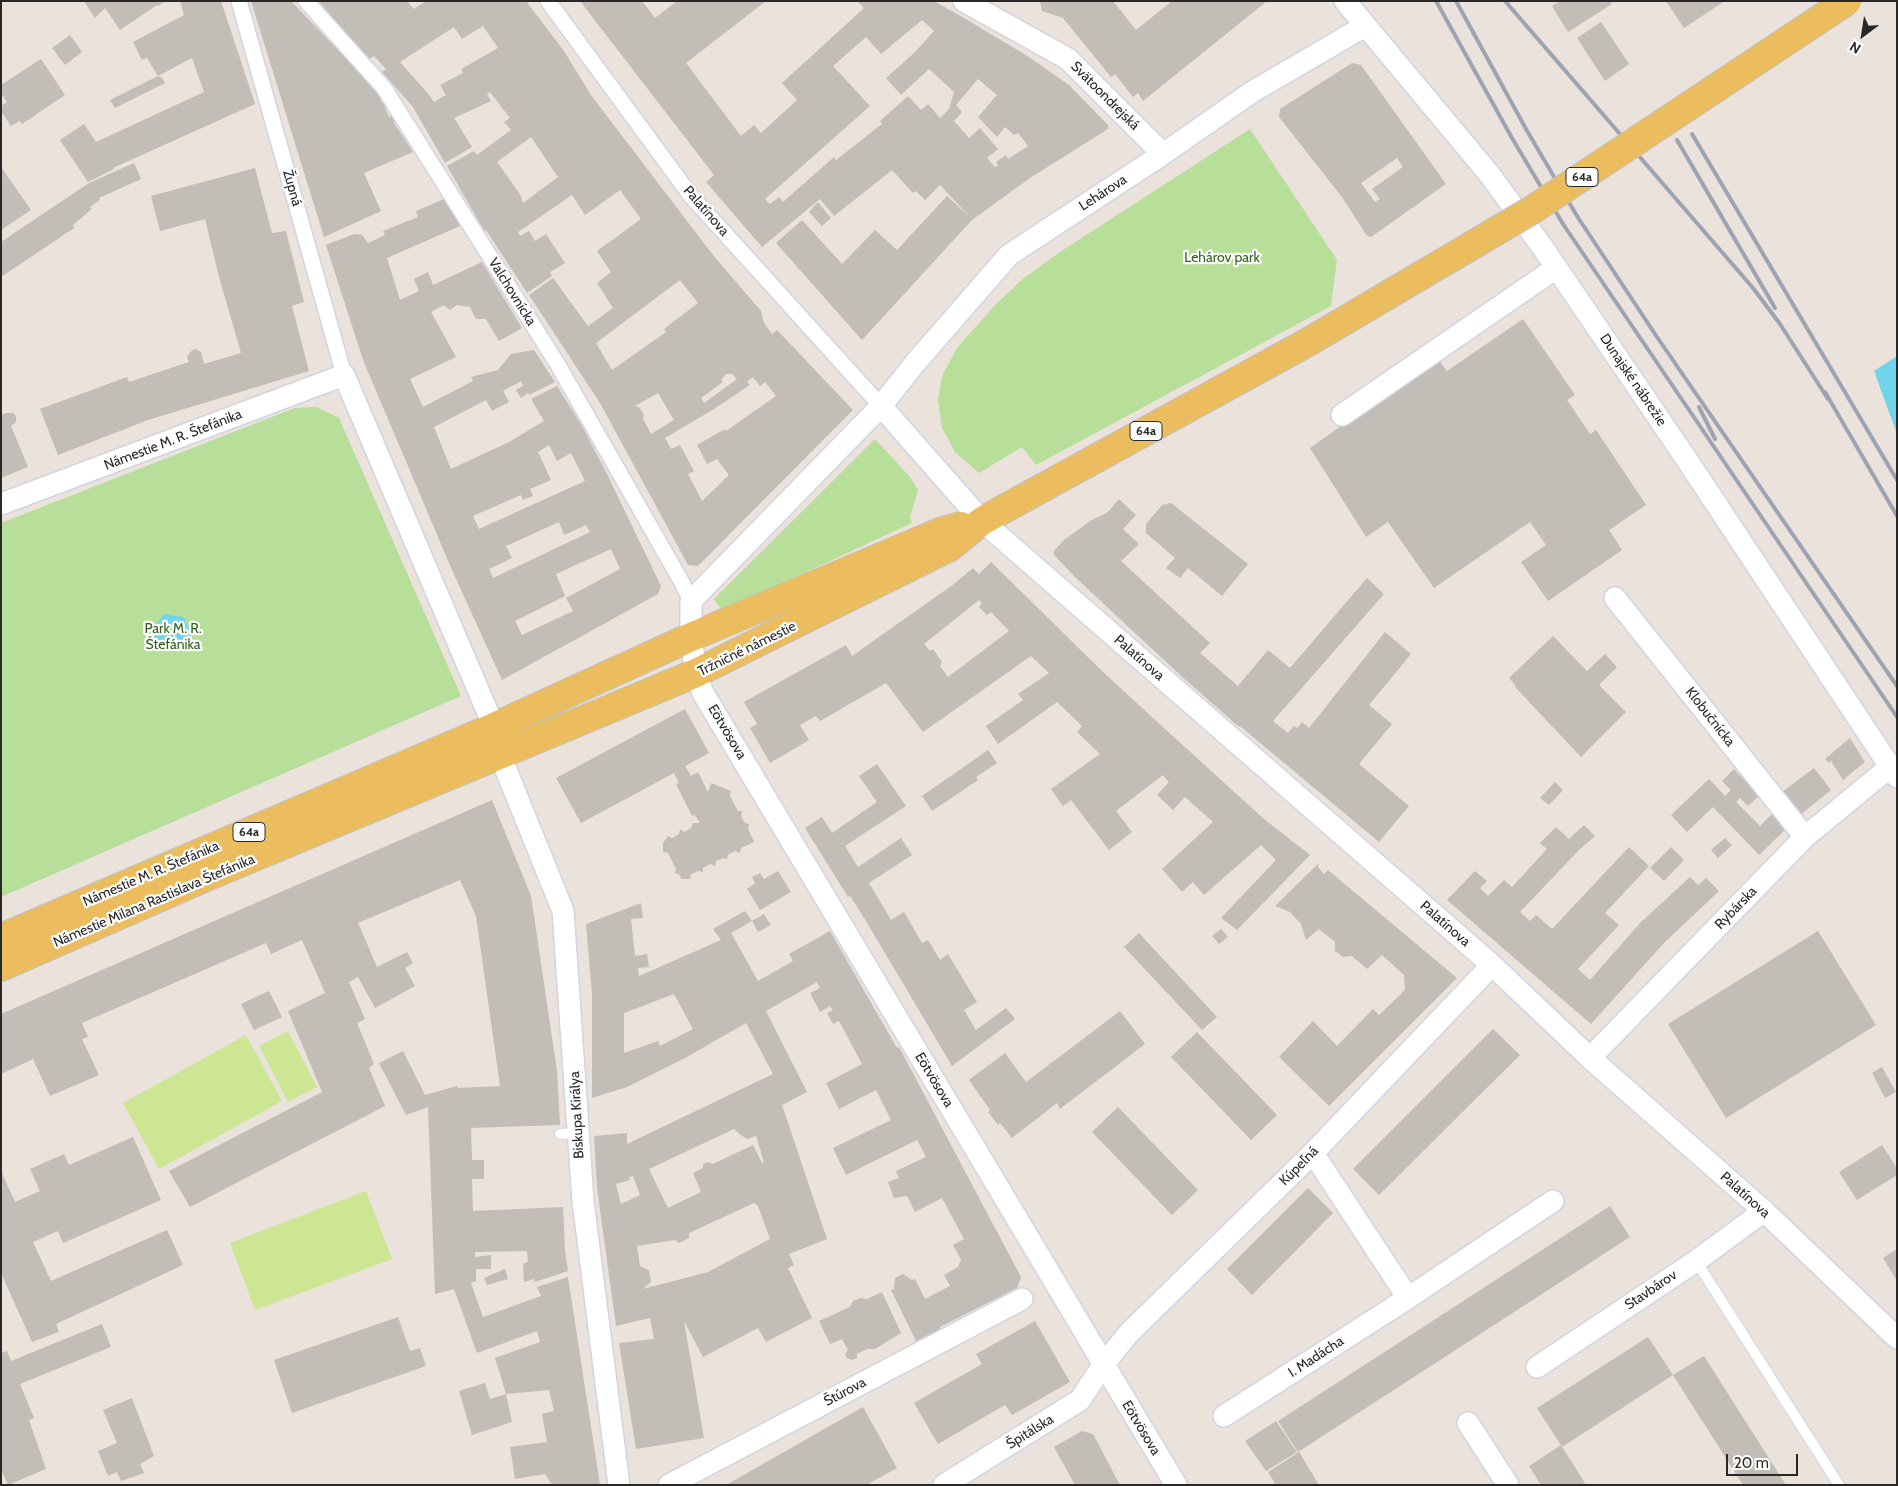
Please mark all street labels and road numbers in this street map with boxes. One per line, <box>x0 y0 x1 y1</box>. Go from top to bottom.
street label: Svätoondrejská <box>1067 58 1143 134</box>
street label: Župná <box>279 168 305 208</box>
road number: 64a <box>1566 168 1598 186</box>
street label: Lehárova <box>1076 171 1130 215</box>
street label: Palatínova <box>680 182 732 240</box>
street label: Valchovnícka <box>485 255 539 329</box>
street label: Dunajské nábrežie <box>1596 331 1670 429</box>
street label: Námestie M. R. Štefánika <box>102 406 244 474</box>
road number: 64a <box>1130 422 1162 441</box>
street label: Tržničné námestie <box>695 618 799 680</box>
street label: Palatínova <box>1110 632 1168 684</box>
street label: Klobučnícka <box>1682 684 1738 750</box>
street label: Eötvösova <box>704 701 750 763</box>
road number: 64a <box>233 822 265 842</box>
street label: Námestie M. R. Štefánika <box>80 838 222 910</box>
street label: Námestie Milana Rastislava Štefánika <box>51 851 257 951</box>
street label: Rybárska <box>1712 883 1760 933</box>
street label: Palatínova <box>1416 898 1474 950</box>
street label: Eötvösova <box>911 1049 957 1111</box>
street label: Biskupa Királya <box>566 1071 588 1159</box>
street label: Kúpeľná <box>1276 1143 1322 1189</box>
street label: Palatínova <box>1717 1168 1773 1222</box>
street label: Stavbárov <box>1622 1266 1680 1314</box>
street label: I. Madácha <box>1285 1333 1347 1381</box>
street label: Štúrova <box>821 1374 869 1410</box>
street label: Eötvösova <box>1118 1397 1164 1459</box>
street label: Špitálska <box>1003 1411 1057 1453</box>

